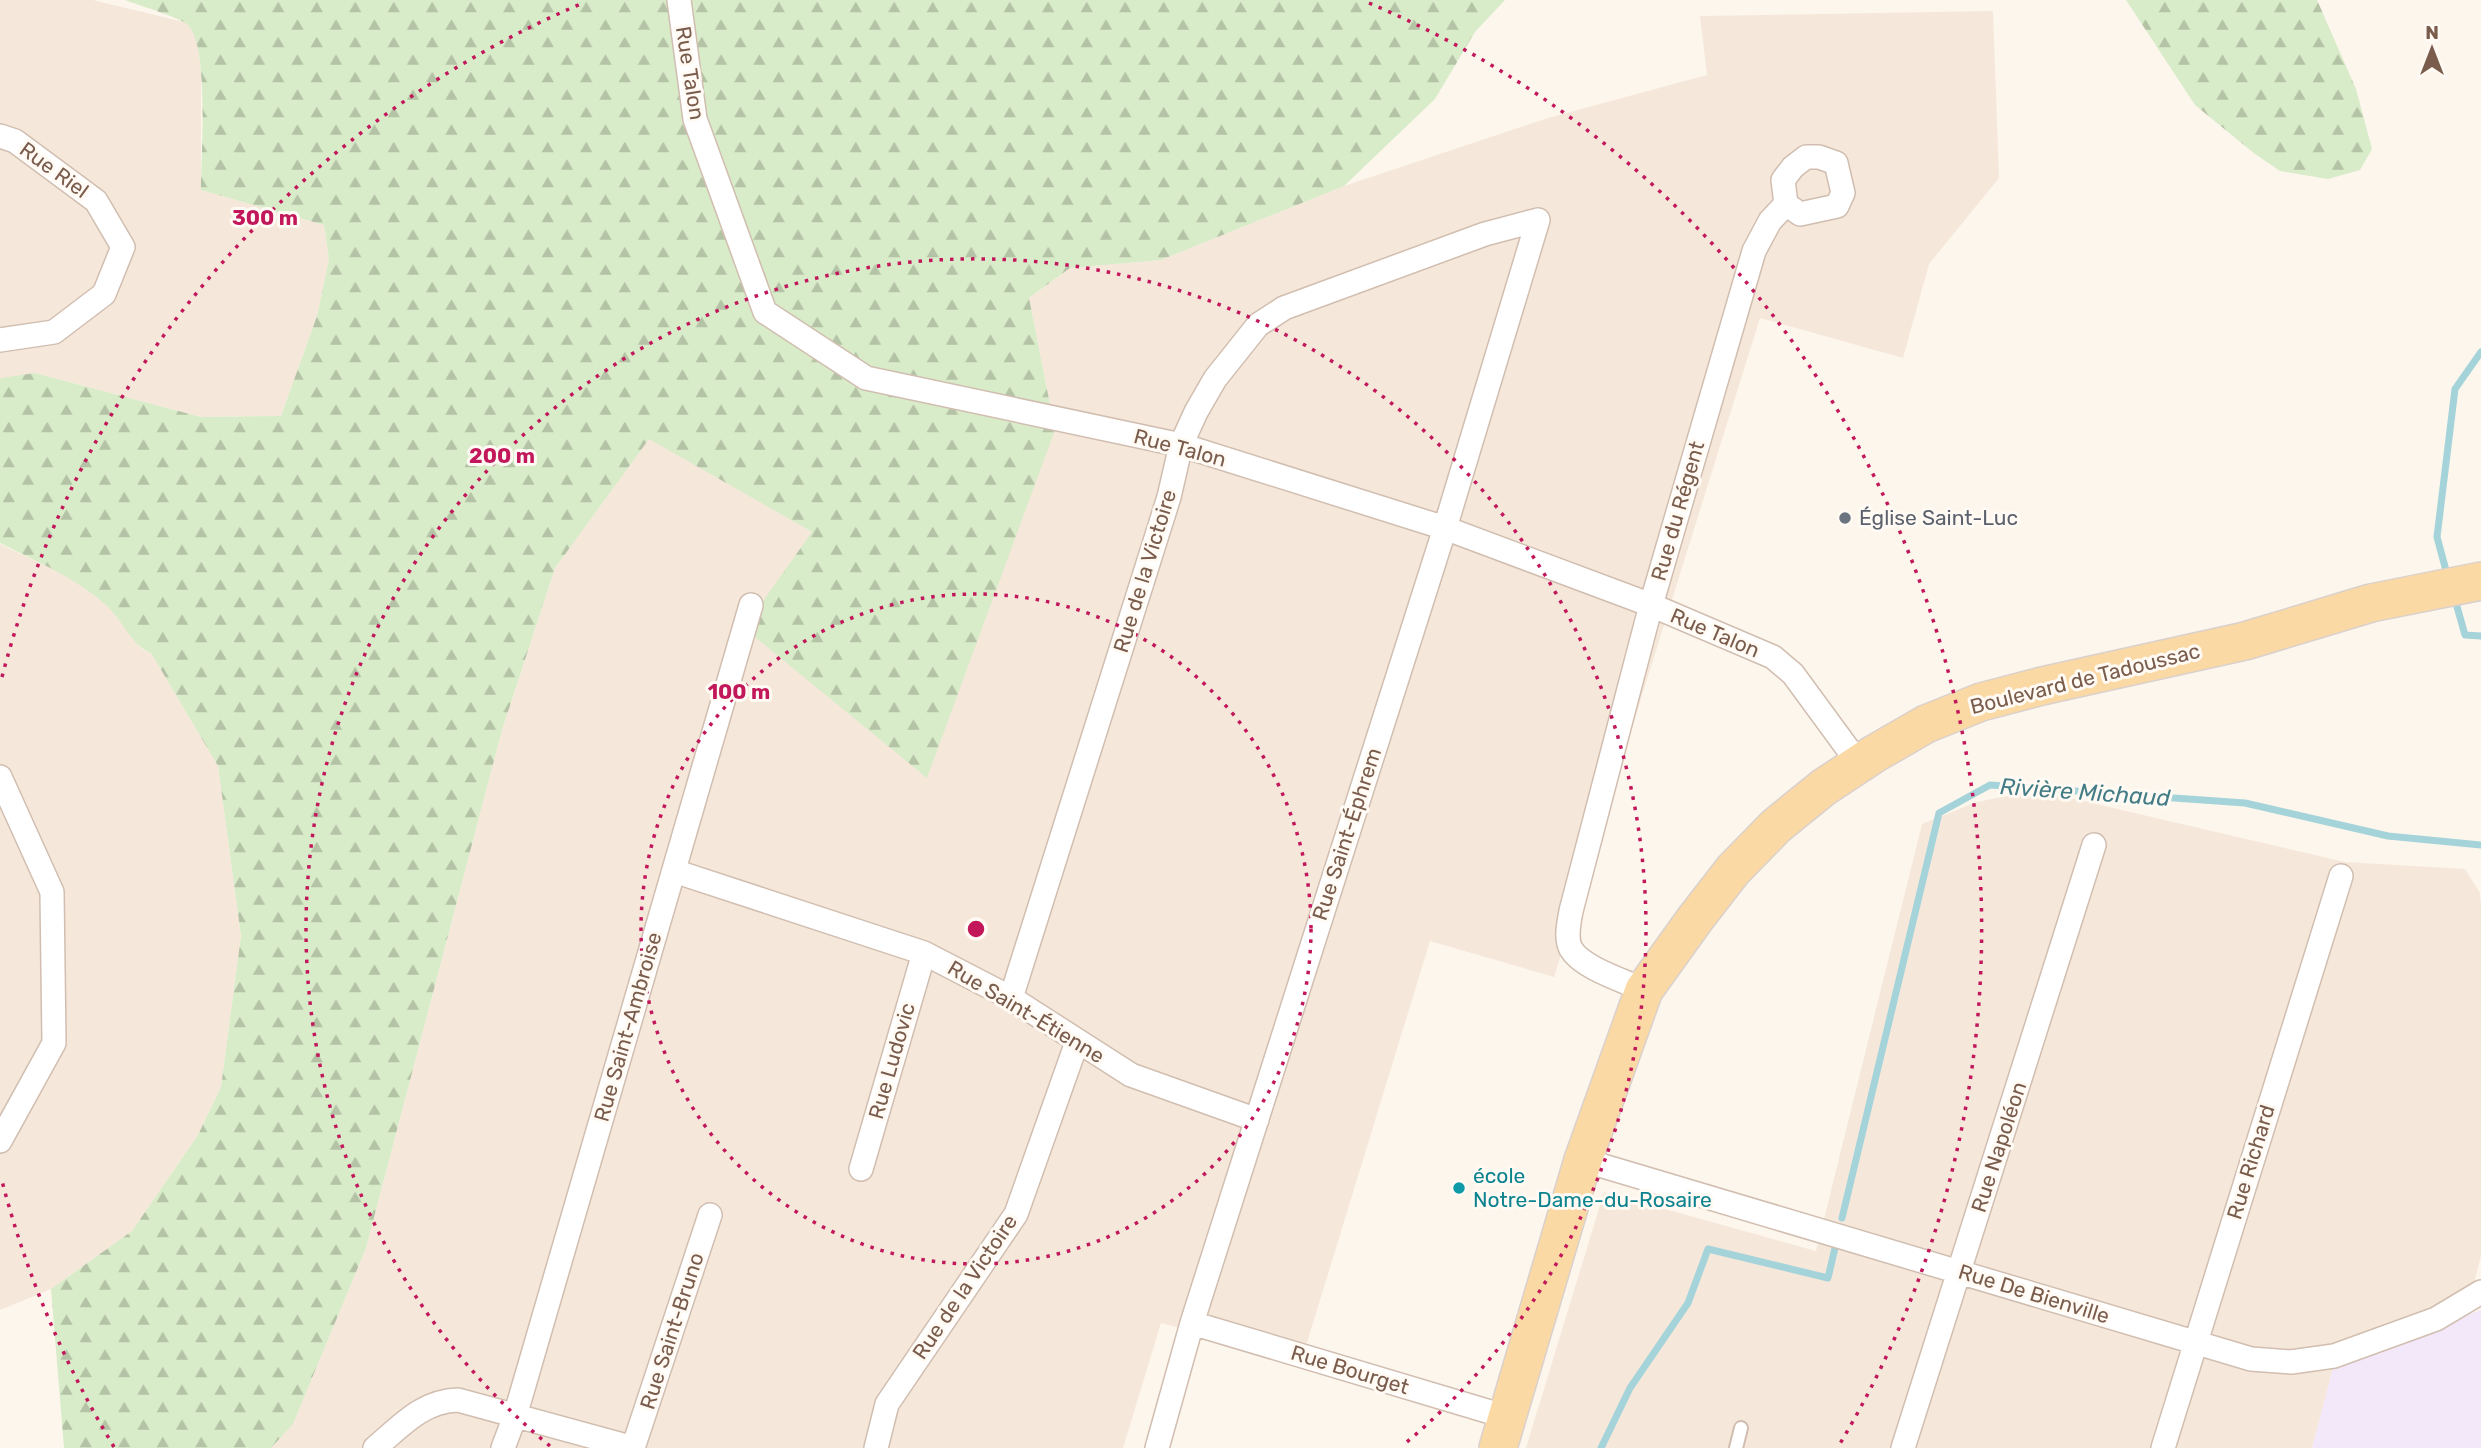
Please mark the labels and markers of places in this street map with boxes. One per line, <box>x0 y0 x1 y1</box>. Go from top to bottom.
place label: Église Saint-Luc <box>1859 505 2018 530</box>
marker: Église Saint-Luc <box>1837 510 1853 526</box>
centre of rings <box>964 917 988 941</box>
place label: école Notre-Dame-du-Rosaire <box>1473 1163 1712 1212</box>
marker: école Notre-Dame-du-Rosaire <box>1451 1180 1467 1196</box>

